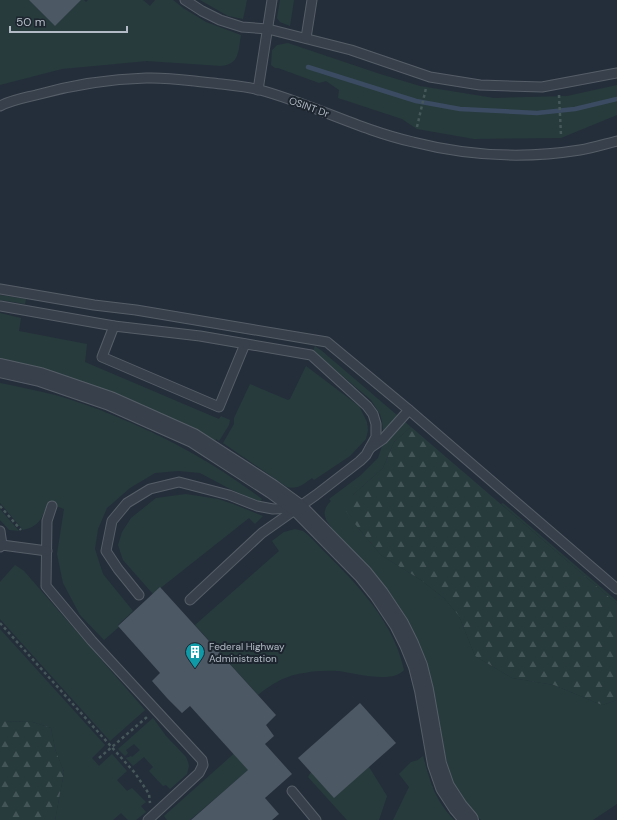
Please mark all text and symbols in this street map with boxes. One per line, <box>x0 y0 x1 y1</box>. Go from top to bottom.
scale bar <box>10 8 127 34</box>
text: 50 m <box>16 14 45 30</box>
street label: OSINT Dr <box>287 94 331 120</box>
place label: Federal Highway Administration <box>209 640 285 665</box>
building icon: Federal Highway Administration <box>184 641 206 669</box>

